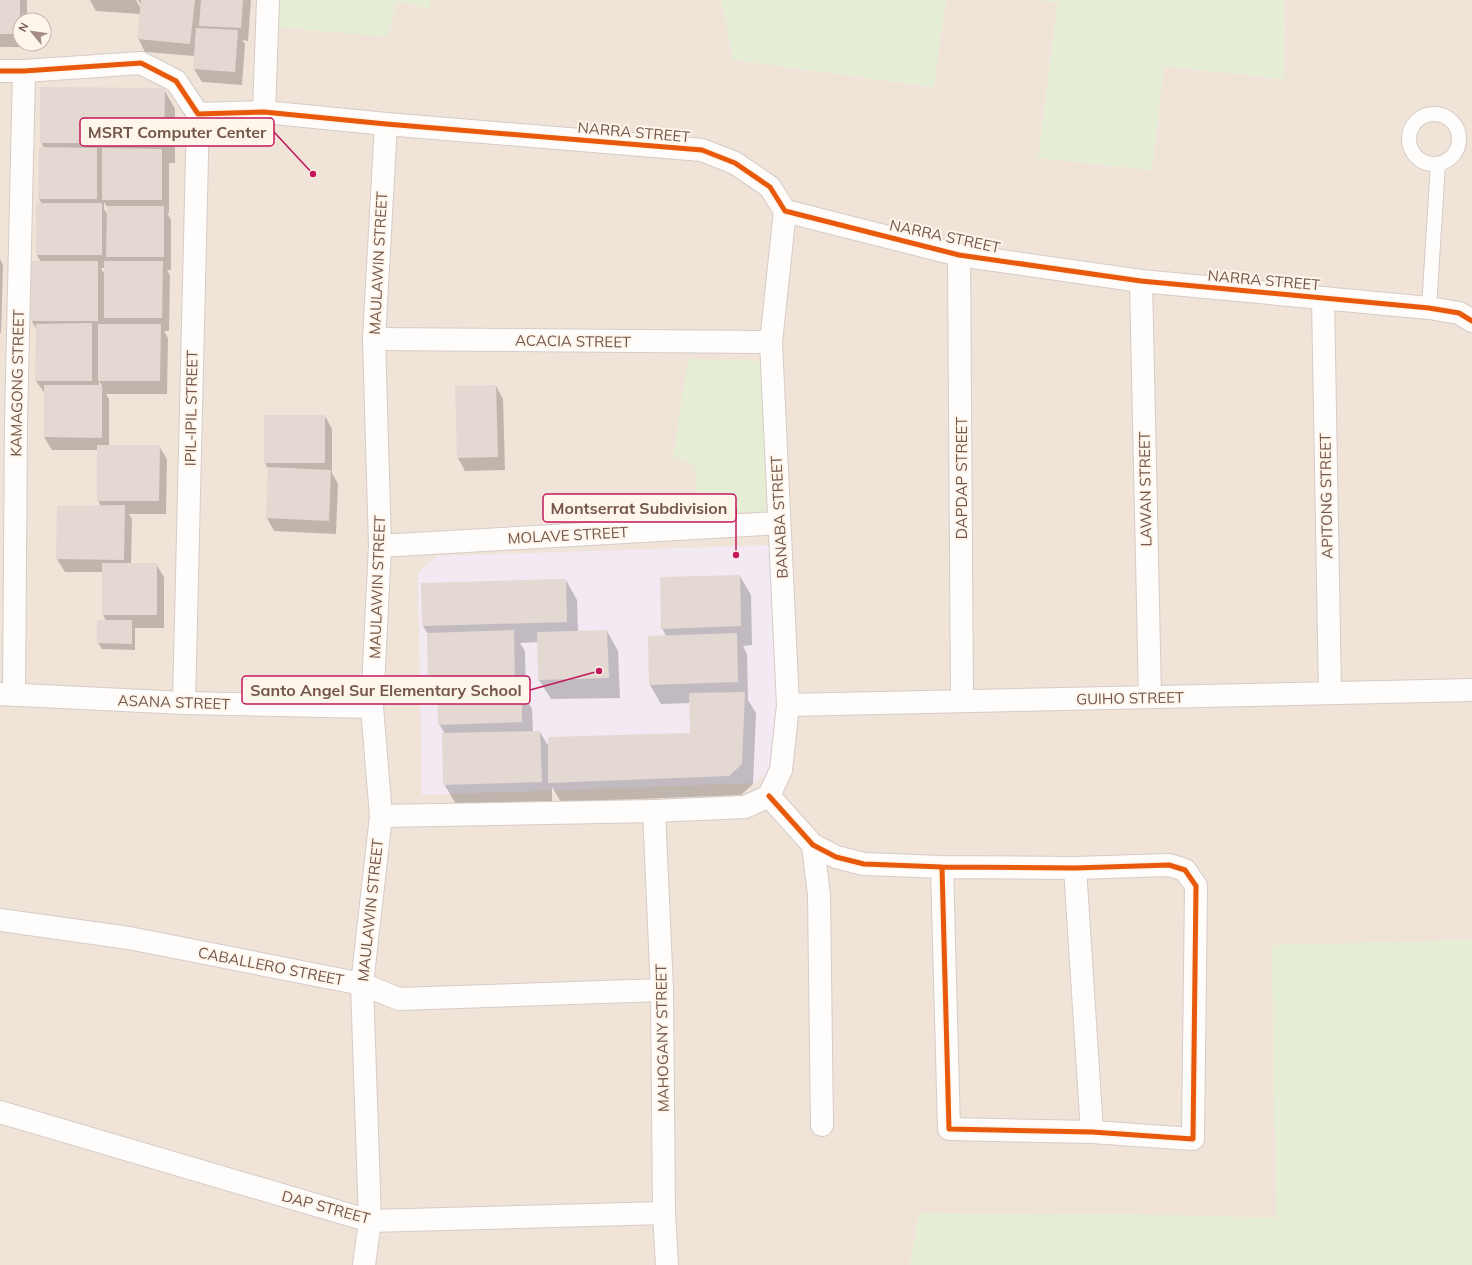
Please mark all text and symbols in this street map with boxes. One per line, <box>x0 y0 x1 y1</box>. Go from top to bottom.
north arrow <box>12 12 52 52</box>
text: N <box>15 20 31 34</box>
callout: MSRT Computer Center <box>80 118 274 146</box>
street label: NARRA STREET <box>577 118 691 146</box>
text: MSRT Computer Center <box>88 122 267 142</box>
street label: MAULAWIN STREET <box>365 191 391 335</box>
street label: NARRA STREET <box>888 215 1002 257</box>
street label: NARRA STREET <box>1207 266 1321 294</box>
street label: KAMAGONG STREET <box>6 309 28 457</box>
street label: ACACIA STREET <box>515 330 631 352</box>
street label: IPIL-IPIL STREET <box>180 350 202 466</box>
street label: DAPDAP STREET <box>952 417 971 539</box>
street label: LAWAN STREET <box>1134 431 1156 547</box>
street label: APITONG STREET <box>1315 433 1337 559</box>
street label: BANABA STREET <box>766 455 792 579</box>
callout: Montserrat Subdivision <box>543 494 736 522</box>
text: Montserrat Subdivision <box>551 498 727 518</box>
street label: MAULAWIN STREET <box>365 515 389 659</box>
street label: MOLAVE STREET <box>507 522 629 548</box>
callout: Santo Angel Sur Elementary School <box>242 676 530 704</box>
text: Santo Angel Sur Elementary School <box>250 680 522 700</box>
street label: GUIHO STREET <box>1076 688 1184 708</box>
street label: ASANA STREET <box>117 691 231 713</box>
street label: MAULAWIN STREET <box>353 838 387 982</box>
street label: CABALLERO STREET <box>196 943 346 989</box>
street label: MAHOGANY STREET <box>651 964 673 1112</box>
street label: DAP STREET <box>280 1186 372 1228</box>

